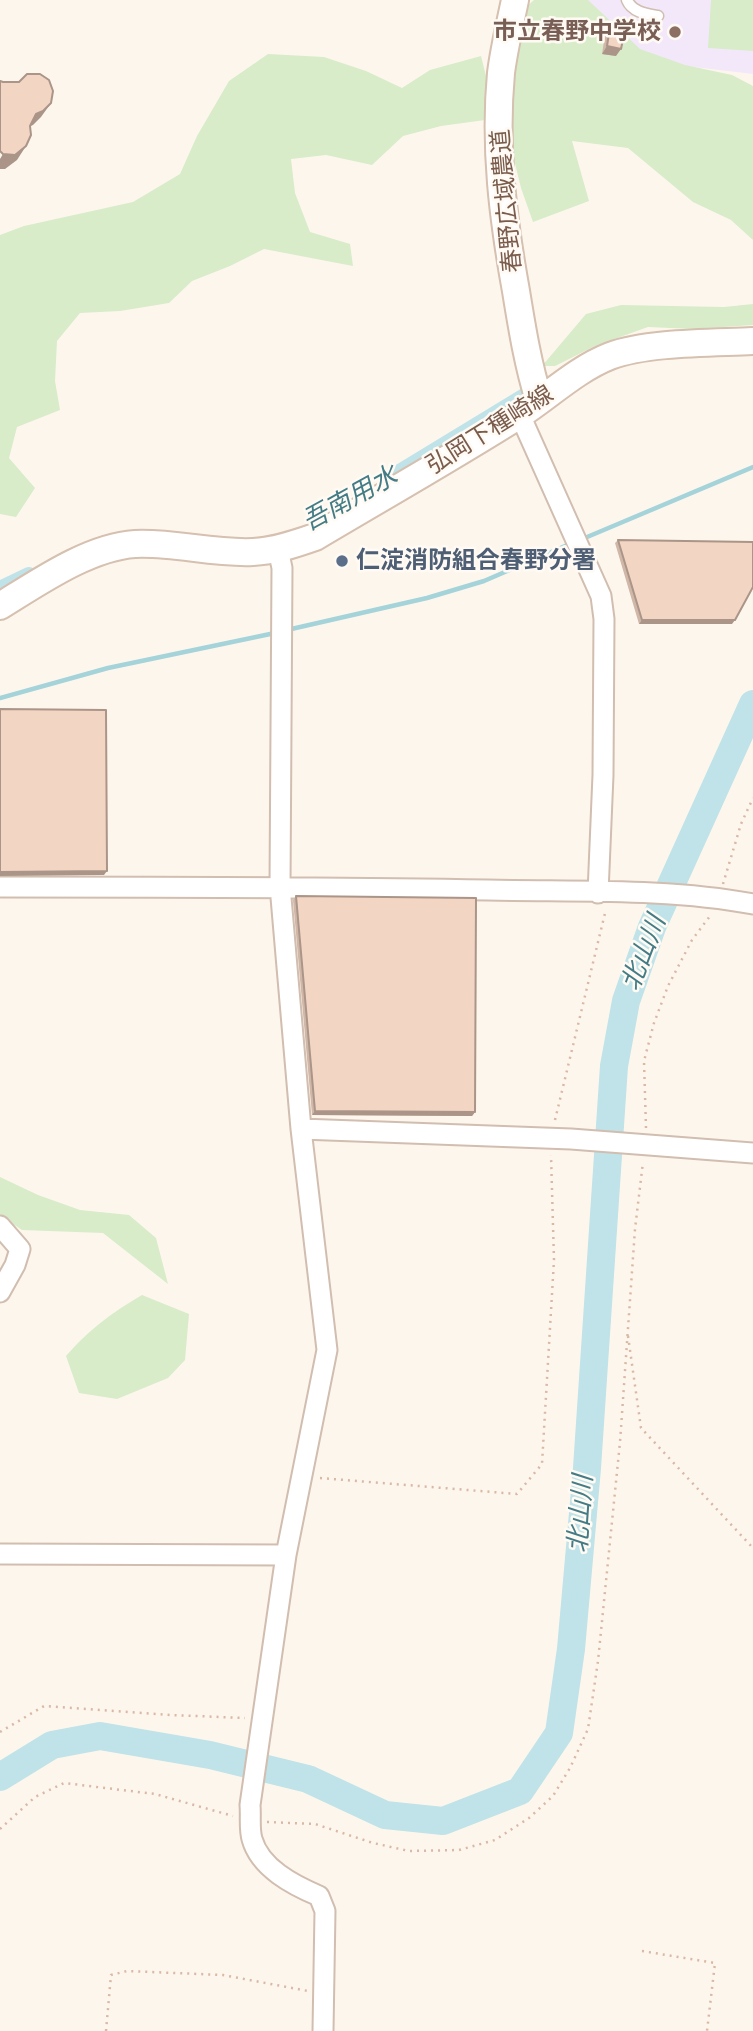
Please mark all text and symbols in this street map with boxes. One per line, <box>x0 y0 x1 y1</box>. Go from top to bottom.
place label: 市立春野中学校 <box>493 18 661 46</box>
marker: 市立春野中学校 <box>667 24 683 40</box>
street label: 春野広域農道 <box>486 128 528 274</box>
street label: 弘岡下種崎線 <box>421 380 559 480</box>
water label: 吾南用水 <box>297 460 403 538</box>
place label: 仁淀消防組合春野分署 <box>356 547 596 575</box>
marker: 仁淀消防組合春野分署 <box>334 553 350 569</box>
water label: 北山川 <box>615 911 673 995</box>
water label: 北山川 <box>563 1474 599 1554</box>

